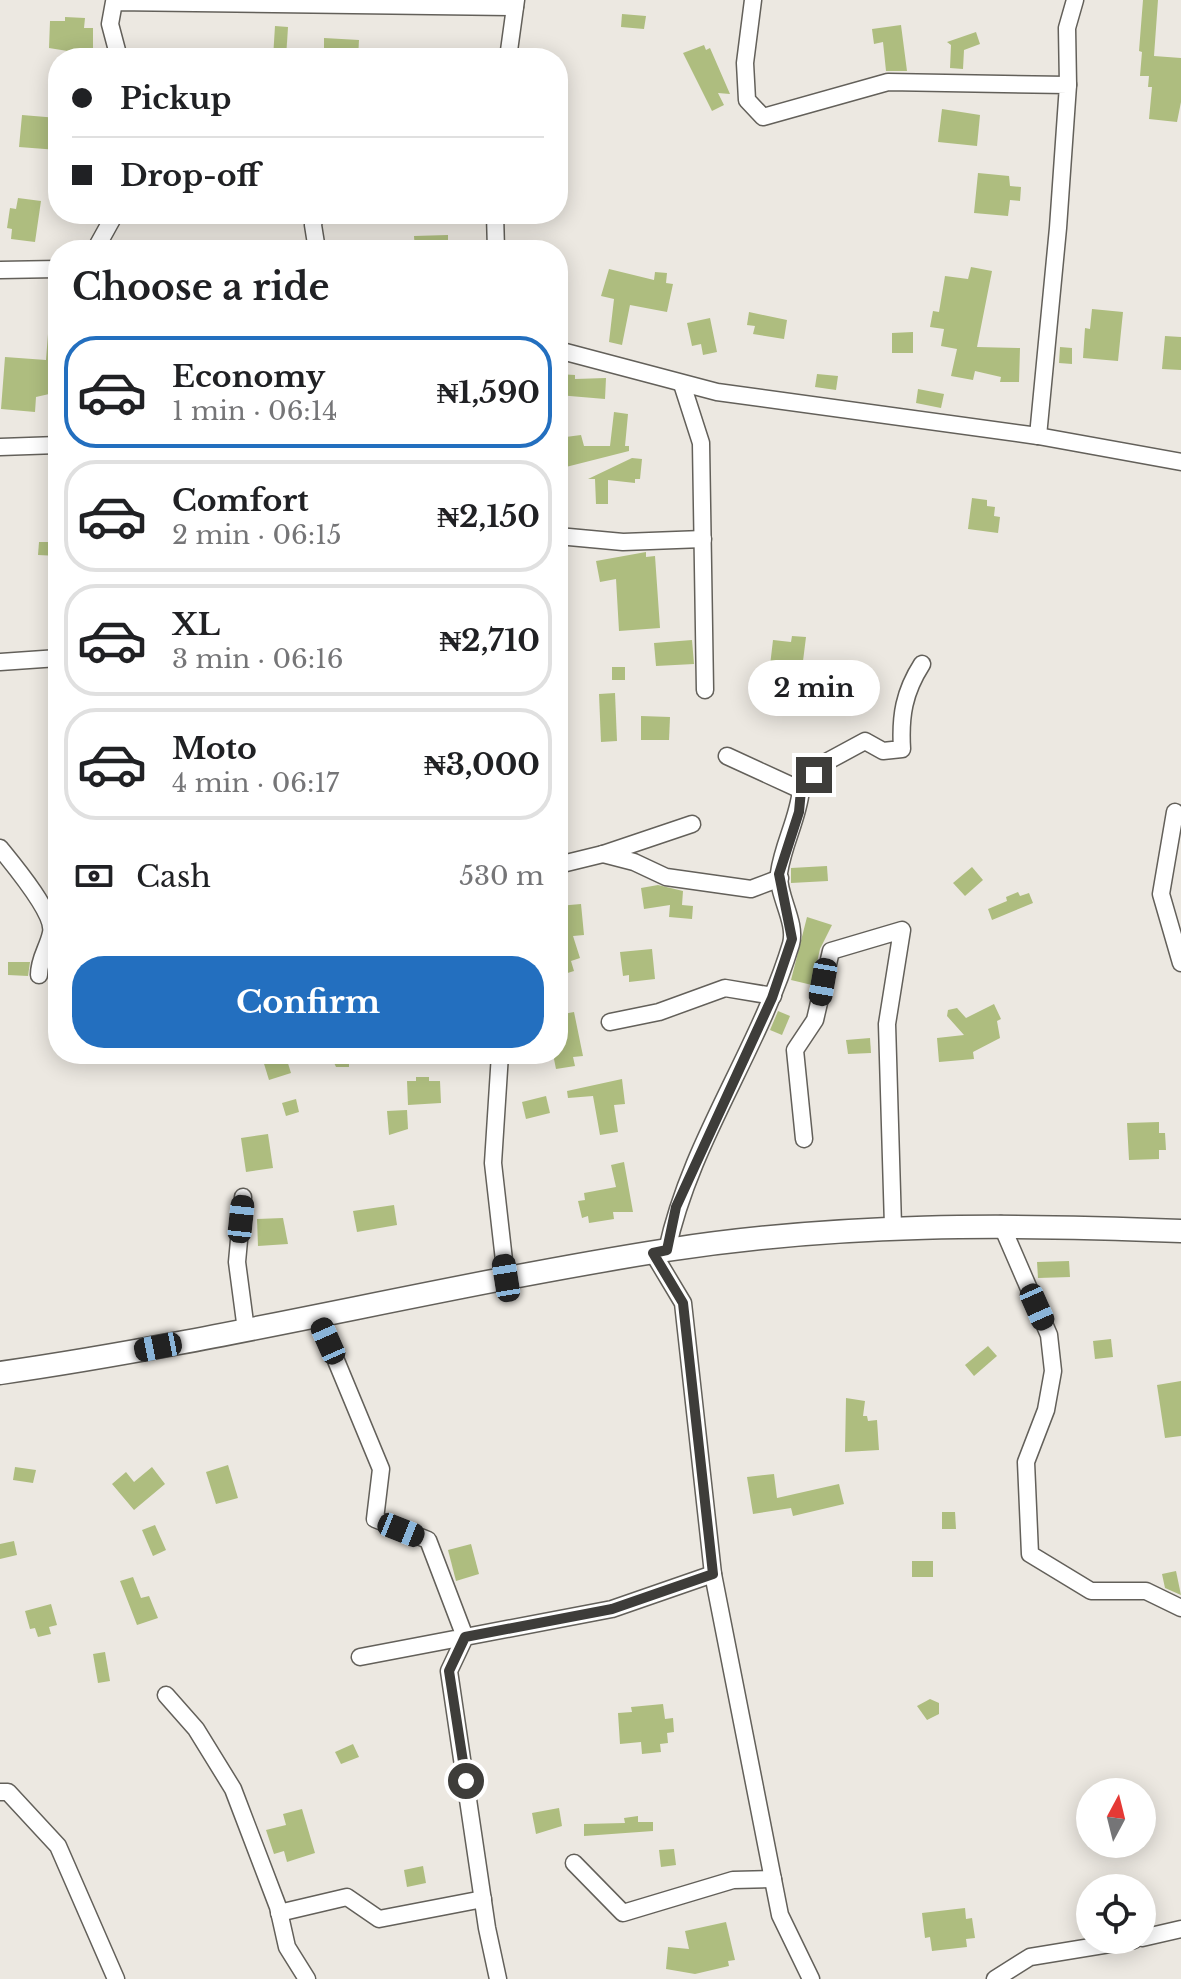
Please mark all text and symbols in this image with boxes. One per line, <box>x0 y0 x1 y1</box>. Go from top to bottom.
text: Pickup <box>120 80 231 117</box>
text: Drop-off <box>120 157 260 194</box>
text: Choose a ride <box>72 265 329 310</box>
icon: car <box>76 356 148 428</box>
text: Economy <box>172 358 325 395</box>
text: ₦1,590 <box>437 374 540 411</box>
text: 1 min · 06:14 <box>172 395 338 427</box>
icon: car <box>76 480 148 552</box>
text: Comfort <box>172 482 309 519</box>
text: ₦2,150 <box>437 498 540 535</box>
text: 2 min · 06:15 <box>172 519 342 551</box>
icon: car <box>76 604 148 676</box>
text: XL <box>172 606 220 643</box>
text: ₦2,710 <box>439 622 540 659</box>
text: 3 min · 06:16 <box>172 643 344 675</box>
callout: 2 min <box>748 659 880 715</box>
text: 2 min <box>774 672 854 704</box>
icon: car <box>76 728 148 800</box>
text: Moto <box>172 730 257 767</box>
text: ₦3,000 <box>424 746 540 783</box>
route end <box>796 757 832 793</box>
text: 4 min · 06:17 <box>172 767 339 799</box>
icon: cash <box>72 854 116 898</box>
text: Cash <box>136 858 211 895</box>
text: 530 m <box>459 860 544 892</box>
button: Confirm <box>72 956 544 1048</box>
car <box>807 956 839 1008</box>
car <box>227 1194 255 1244</box>
car <box>490 1252 522 1304</box>
car <box>1016 1280 1058 1334</box>
car <box>307 1314 349 1368</box>
car <box>132 1331 184 1363</box>
car <box>374 1510 428 1550</box>
route start <box>448 1763 484 1799</box>
north arrow <box>1076 1778 1156 1858</box>
map controls <box>1076 1778 1156 1954</box>
button: locate <box>1076 1874 1156 1954</box>

